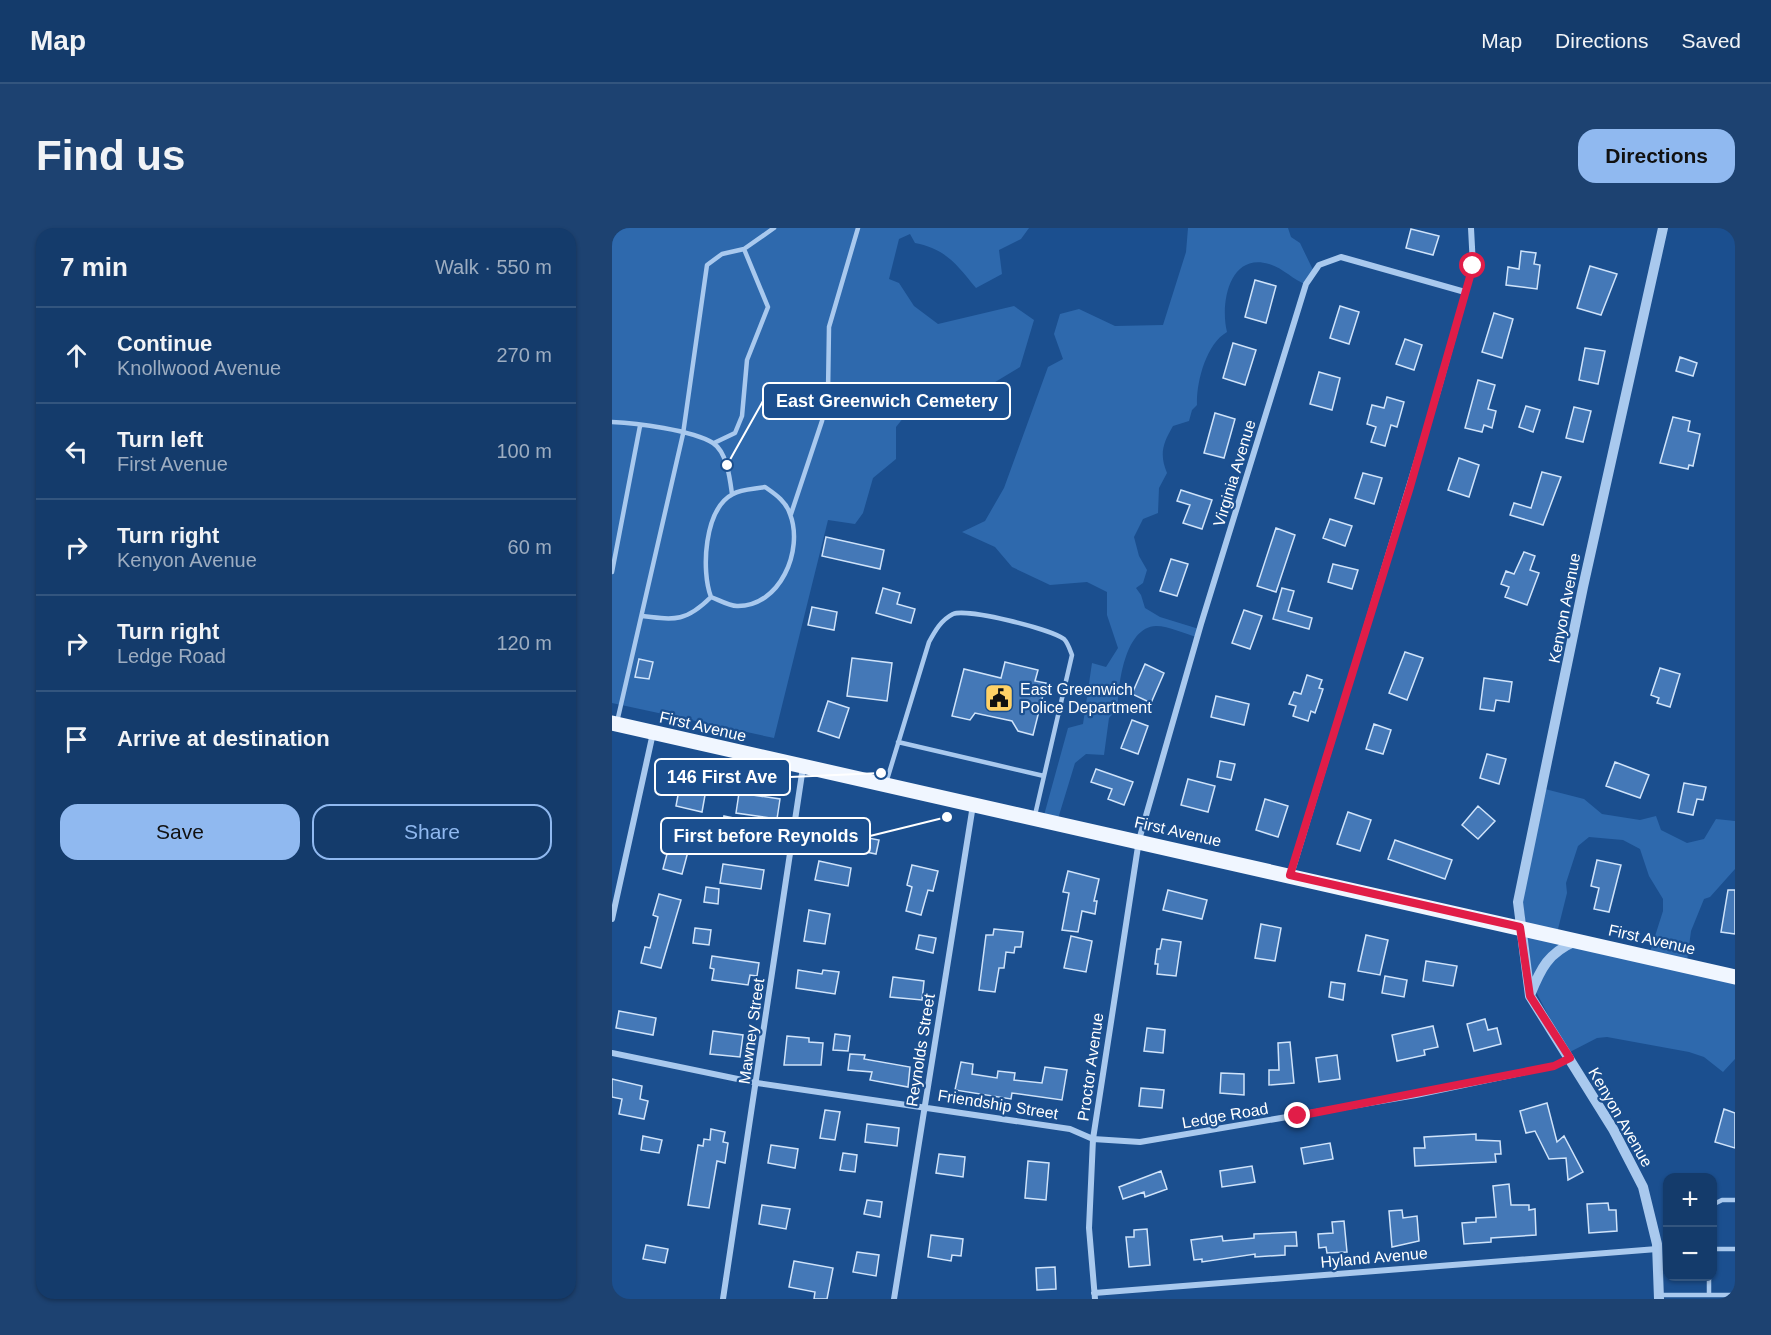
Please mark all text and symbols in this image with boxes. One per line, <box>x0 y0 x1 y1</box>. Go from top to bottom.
text: Map <box>30 25 86 56</box>
text: Map <box>1481 29 1522 52</box>
text: Directions <box>1555 29 1648 52</box>
text: Saved <box>1681 29 1741 52</box>
button: Directions <box>1578 129 1735 183</box>
text: Find us <box>36 132 185 179</box>
text: 7 min <box>60 252 128 282</box>
route start <box>1459 252 1485 278</box>
text: Walk · 550 m <box>435 256 552 278</box>
text: Continue <box>117 331 212 356</box>
icon: ahead <box>60 339 93 372</box>
text: 270 m <box>496 344 552 366</box>
text: Knollwood Avenue <box>117 357 281 379</box>
callout: East Greenwich Cemetery <box>763 383 1010 419</box>
text: East Greenwich Cemetery <box>776 391 998 411</box>
street label: Virginia Avenue <box>1210 418 1259 529</box>
text: Turn left <box>117 427 203 452</box>
icon: left <box>60 435 93 468</box>
text: 100 m <box>496 440 552 462</box>
text: First Avenue <box>117 453 228 475</box>
text: Turn right <box>117 523 219 548</box>
icon: right <box>60 531 93 564</box>
text: 60 m <box>508 536 552 558</box>
text: Kenyon Avenue <box>117 549 257 571</box>
street label: Kenyon Avenue <box>1545 552 1584 665</box>
text: Turn right <box>117 619 219 644</box>
icon: right <box>60 627 93 660</box>
text: 120 m <box>496 632 552 654</box>
text: Ledge Road <box>117 645 226 667</box>
place label: East Greenwich Police Department <box>1020 681 1152 716</box>
public building icon: East Greenwich Police Department <box>983 682 1015 714</box>
street label: First Avenue <box>658 708 748 745</box>
icon: arrive <box>60 723 93 756</box>
text: Arrive at destination <box>117 726 330 751</box>
callout: 146 First Ave <box>655 759 790 795</box>
text: 146 First Ave <box>667 767 777 787</box>
button: Save <box>60 804 300 860</box>
button: Share <box>312 804 552 860</box>
street label: First Avenue <box>1133 813 1223 850</box>
callout: First before Reynolds <box>661 818 870 854</box>
text: First before Reynolds <box>673 826 859 846</box>
street label: First Avenue <box>1607 921 1697 958</box>
street label: Mawney Street <box>736 977 767 1085</box>
street label: Reynolds Street <box>903 992 938 1108</box>
street label: Proctor Avenue <box>1074 1012 1107 1122</box>
street label: Kenyon Avenue <box>1585 1065 1656 1170</box>
street label: Friendship Street <box>936 1087 1060 1123</box>
street label: Ledge Road <box>1181 1100 1269 1131</box>
route end <box>1284 1102 1310 1128</box>
map controls <box>1663 1173 1717 1281</box>
button: + <box>1663 1173 1717 1227</box>
button: − <box>1663 1227 1717 1281</box>
street label: Hyland Avenue <box>1320 1244 1428 1271</box>

